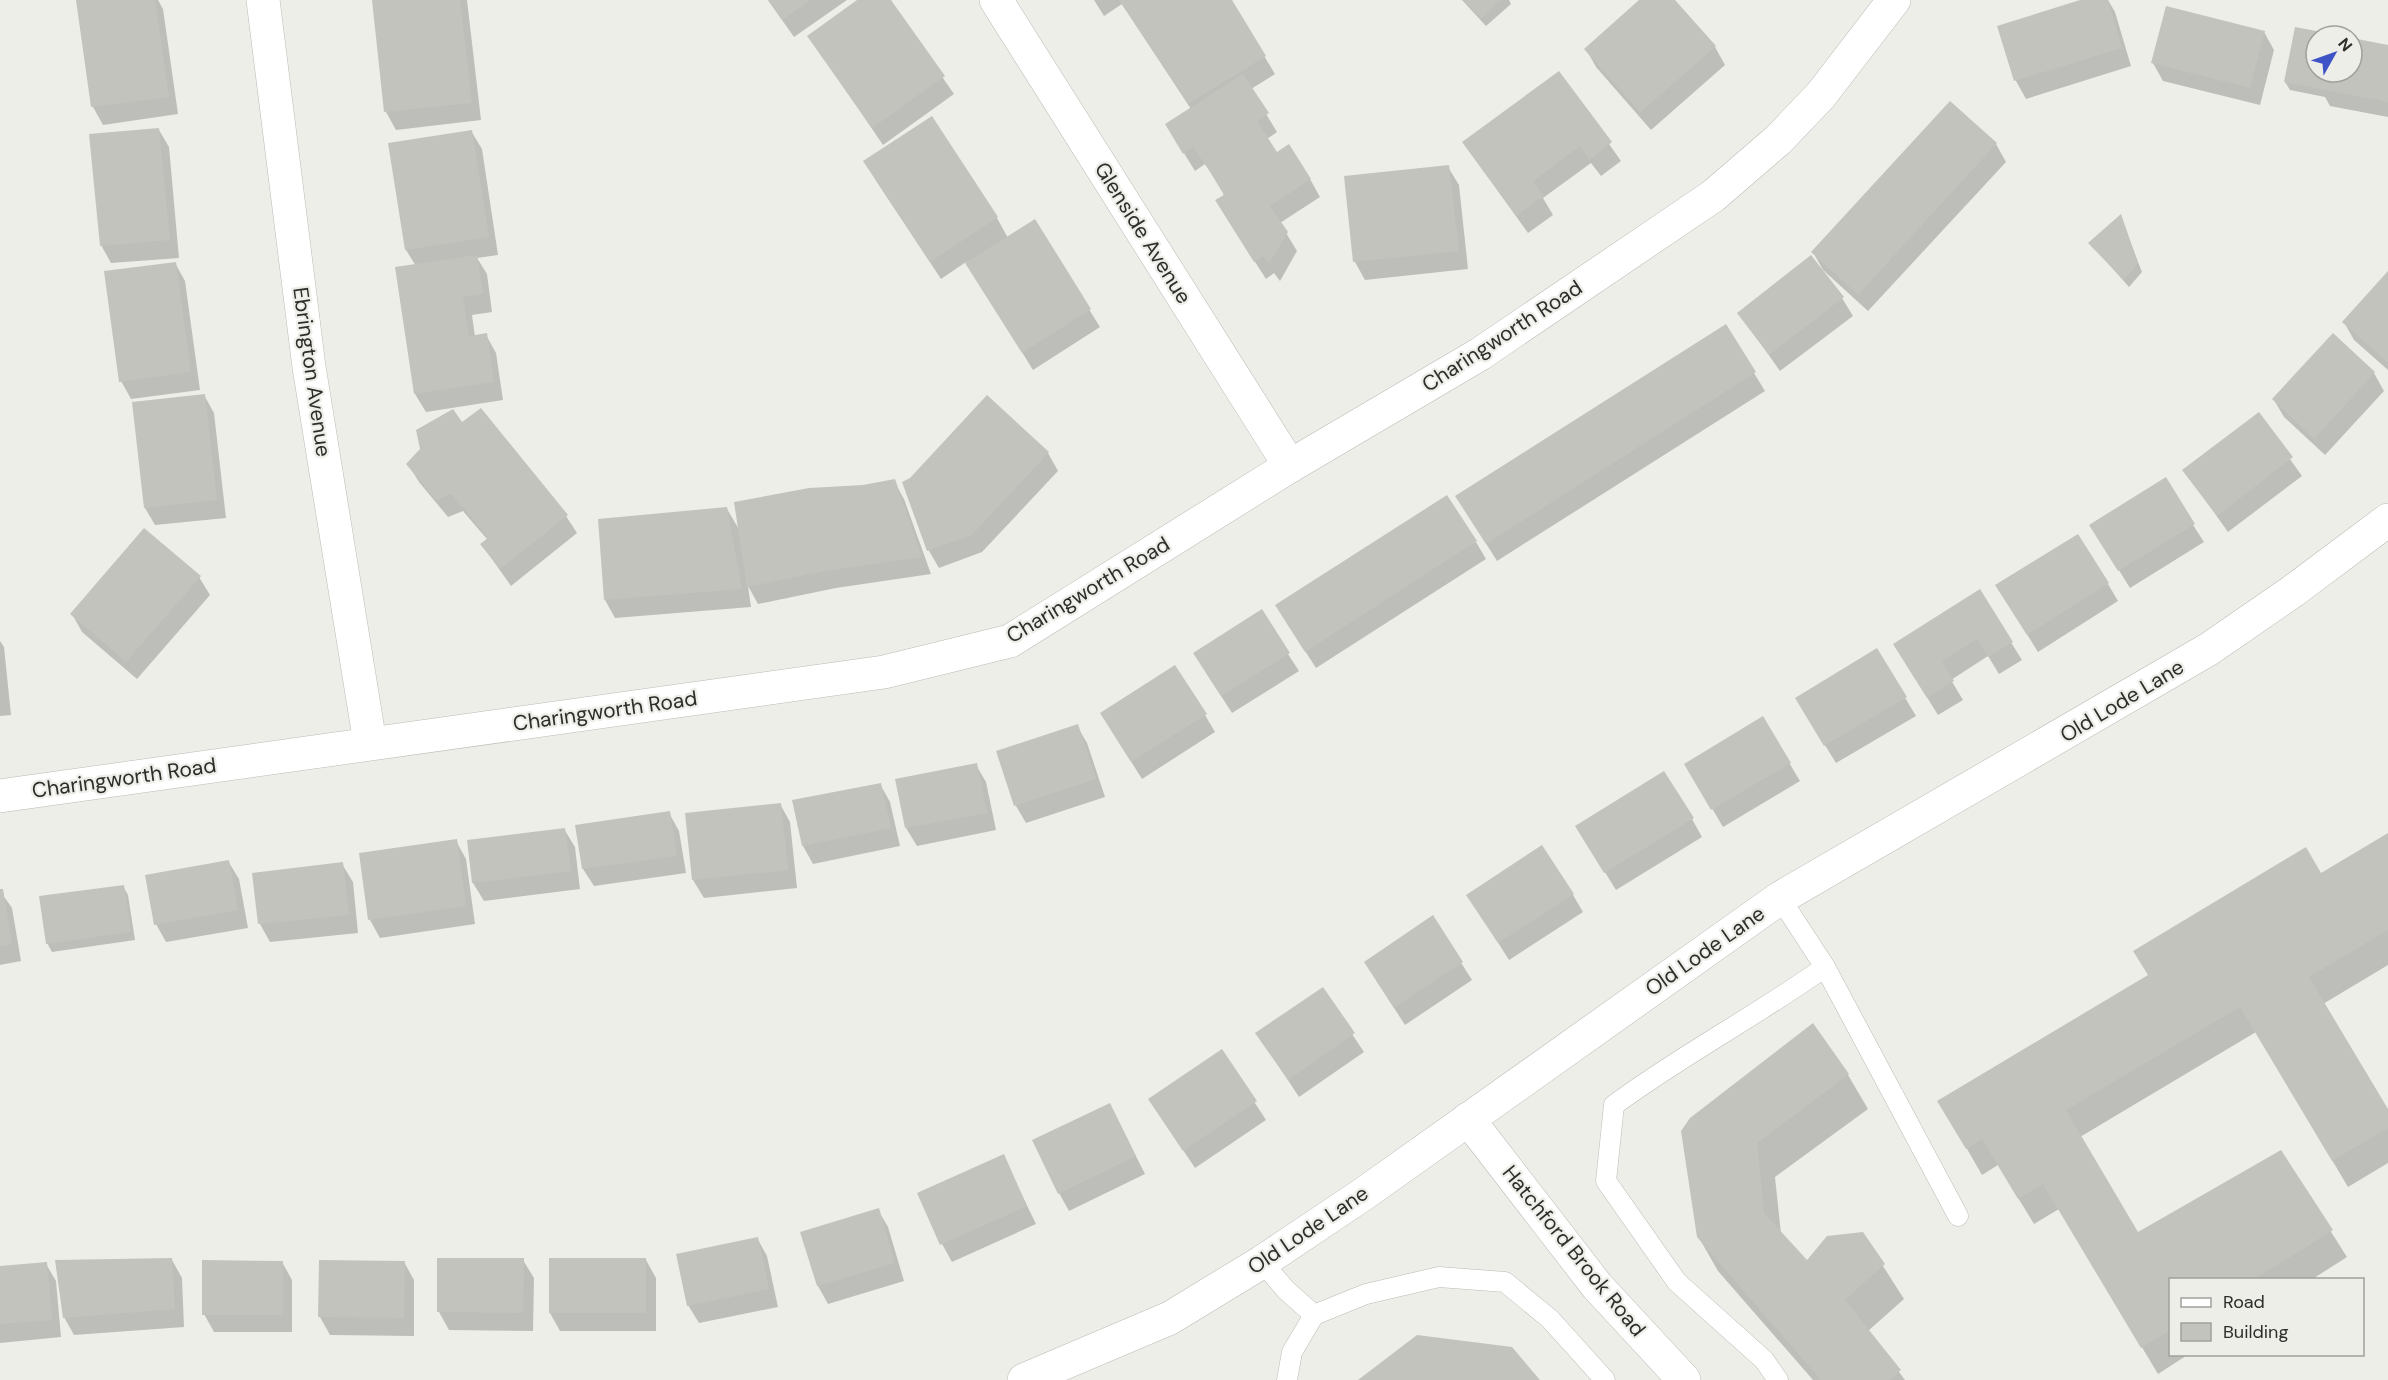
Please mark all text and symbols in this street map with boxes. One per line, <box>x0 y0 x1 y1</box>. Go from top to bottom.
north arrow <box>2304 24 2364 84</box>
text: N <box>2333 33 2357 56</box>
street label: Glenside Avenue <box>1088 157 1198 309</box>
street label: Charingworth Road <box>1416 274 1588 398</box>
street label: Ebrington Avenue <box>286 285 338 459</box>
street label: Charingworth Road <box>1001 530 1175 650</box>
street label: Old Lode Lane <box>2055 653 2189 749</box>
street label: Charingworth Road <box>511 684 699 738</box>
street label: Charingworth Road <box>30 751 218 805</box>
street label: Old Lode Lane <box>1640 899 1770 1003</box>
street label: Hatchford Brook Road <box>1496 1160 1652 1342</box>
street label: Old Lode Lane <box>1242 1179 1374 1281</box>
legend <box>2169 1278 2364 1356</box>
text: Road <box>2223 1290 2265 1314</box>
text: Building <box>2223 1320 2288 1344</box>

